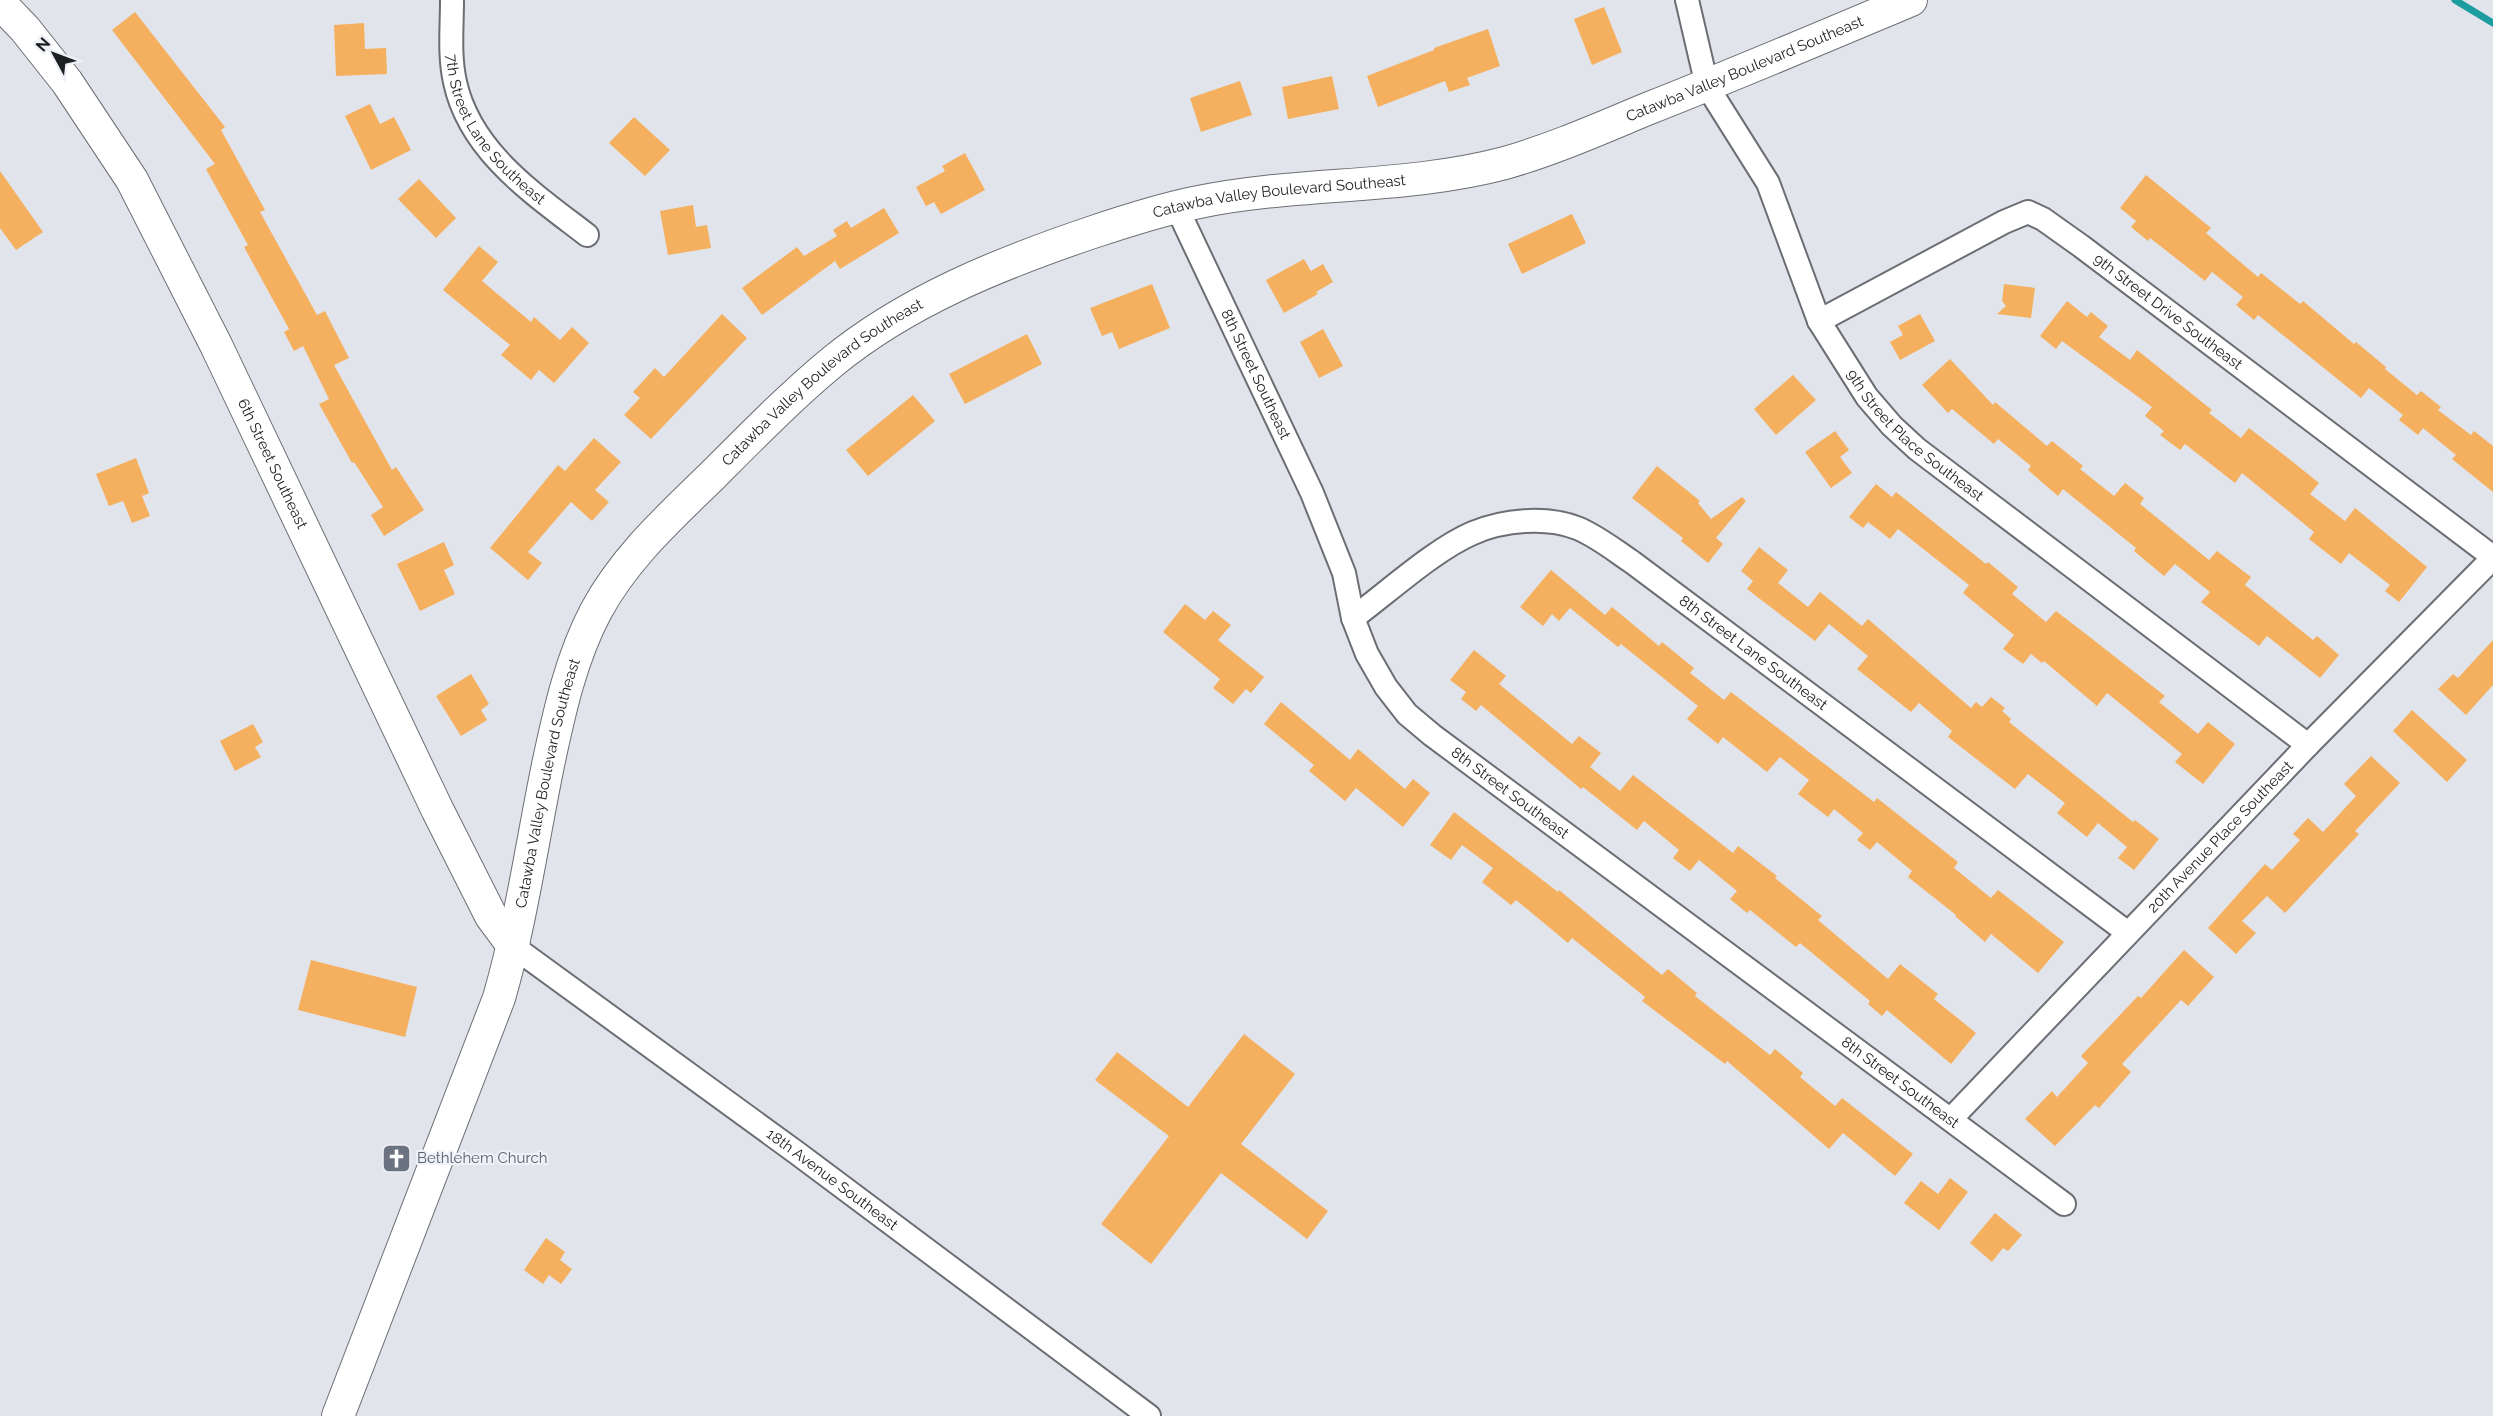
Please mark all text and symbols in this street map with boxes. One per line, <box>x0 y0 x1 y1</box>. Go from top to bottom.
street label: Catawba Valley Boulevard Southeast <box>1623 12 1866 126</box>
north arrow <box>24 24 84 84</box>
text: N <box>32 34 54 55</box>
street label: 7th Street Lane Southeast <box>442 54 549 208</box>
street label: Catawba Valley Boulevard Southeast <box>1151 171 1407 222</box>
street label: 9th Street Drive Southeast <box>2090 250 2246 374</box>
street label: Catawba Valley Boulevard Southeast <box>718 295 926 470</box>
street label: 8th Street Southeast <box>1217 306 1294 442</box>
street label: 9th Street Place Southeast <box>1843 366 1987 505</box>
street label: 6th Street Southeast <box>234 396 311 532</box>
street label: 8th Street Lane Southeast <box>1676 591 1831 714</box>
street label: Catawba Valley Boulevard Southeast <box>512 656 584 910</box>
street label: 8th Street Southeast <box>1448 743 1572 842</box>
street label: 20th Avenue Place Southeast <box>2144 757 2297 917</box>
street label: 8th Street Southeast <box>1838 1033 1963 1132</box>
street label: 18th Avenue Southeast <box>763 1125 901 1234</box>
church icon: Bethlehem Church <box>380 1142 412 1174</box>
place label: Bethlehem Church <box>417 1149 548 1167</box>

